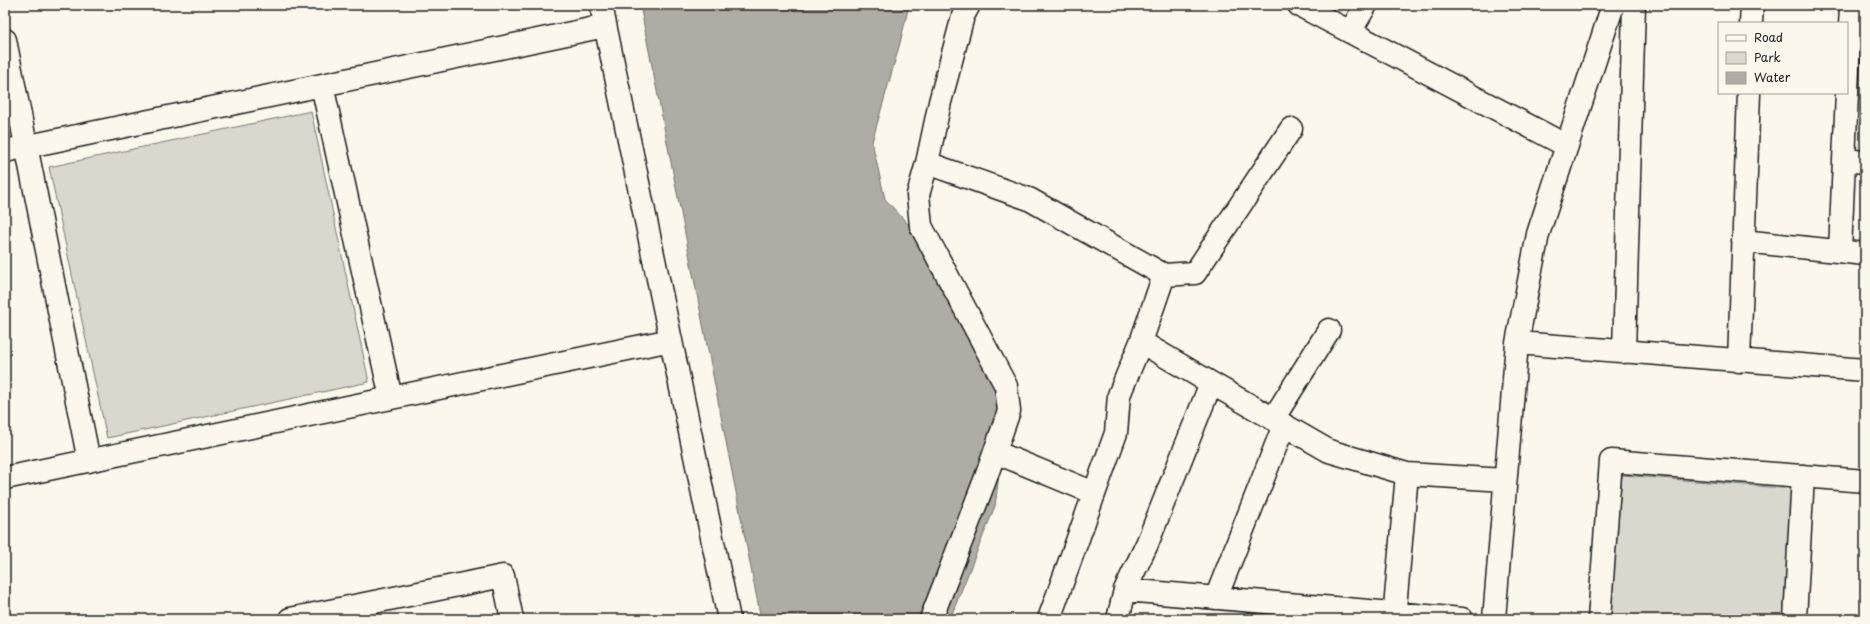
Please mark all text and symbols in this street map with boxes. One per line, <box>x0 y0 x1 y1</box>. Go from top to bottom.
legend <box>1718 22 1848 94</box>
text: Road <box>1754 28 1783 46</box>
text: Park <box>1754 48 1781 66</box>
text: Water <box>1754 68 1791 86</box>

